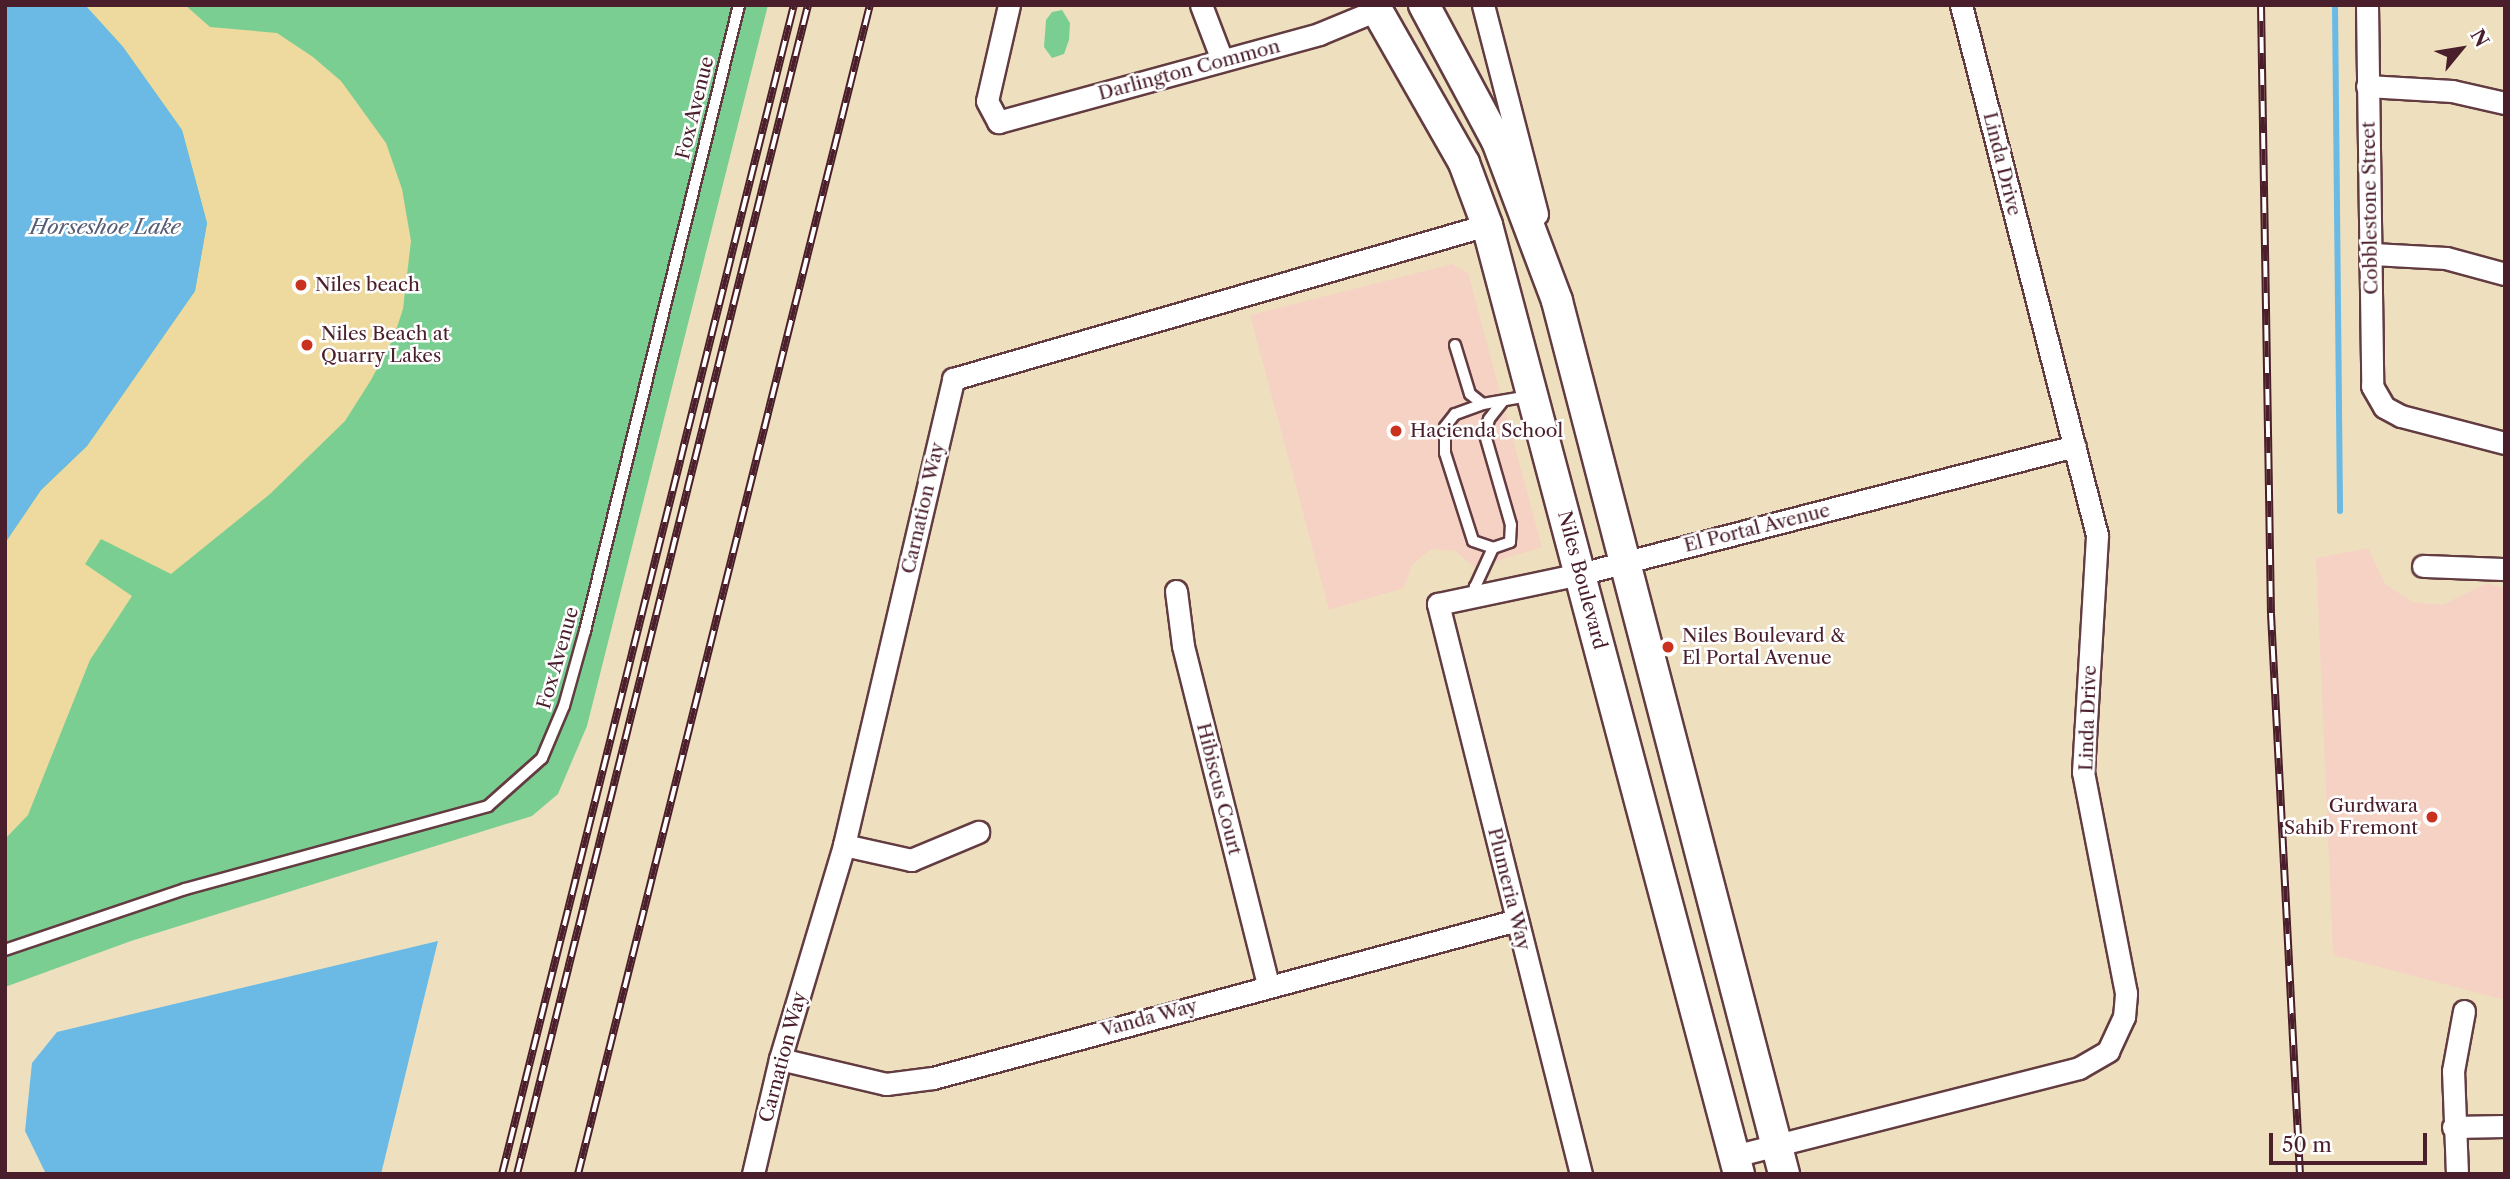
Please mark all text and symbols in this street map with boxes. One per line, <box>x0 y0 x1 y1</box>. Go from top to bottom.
north arrow <box>2426 14 2496 84</box>
text: N <box>2466 25 2494 51</box>
street label: Darlington Common <box>1096 35 1282 105</box>
street label: Fox Avenue <box>671 54 719 162</box>
street label: Linda Drive <box>1978 110 2026 218</box>
street label: Cobblestone Street <box>2357 121 2383 295</box>
water label: Horseshoe Lake <box>29 214 181 240</box>
place label: Niles beach <box>315 274 420 296</box>
marker: Niles beach <box>293 277 309 293</box>
place label: Niles Beach at Quarry Lakes <box>321 323 450 367</box>
marker: Niles Beach at Quarry Lakes <box>299 337 315 353</box>
place label: Hacienda School <box>1410 420 1563 442</box>
marker: Hacienda School <box>1388 423 1404 439</box>
street label: Carnation Way <box>897 440 949 576</box>
street label: El Portal Avenue <box>1681 499 1833 557</box>
street label: Niles Boulevard <box>1553 508 1611 652</box>
street label: Fox Avenue <box>532 604 584 712</box>
place label: Niles Boulevard & El Portal Avenue <box>1682 625 1845 669</box>
marker: Niles Boulevard & El Portal Avenue <box>1660 639 1676 655</box>
street label: Linda Drive <box>2075 665 2101 771</box>
street label: Hibiscus Court <box>1192 721 1246 857</box>
place label: Gurdwara Sahib Fremont <box>2284 795 2418 839</box>
marker: Gurdwara Sahib Fremont <box>2424 809 2440 825</box>
street label: Plumeria Way <box>1483 825 1535 953</box>
street label: Carnation Way <box>755 989 811 1125</box>
street label: Vanda Way <box>1098 994 1200 1042</box>
scale bar <box>2272 1120 2430 1164</box>
text: 50 m <box>2282 1132 2332 1157</box>

